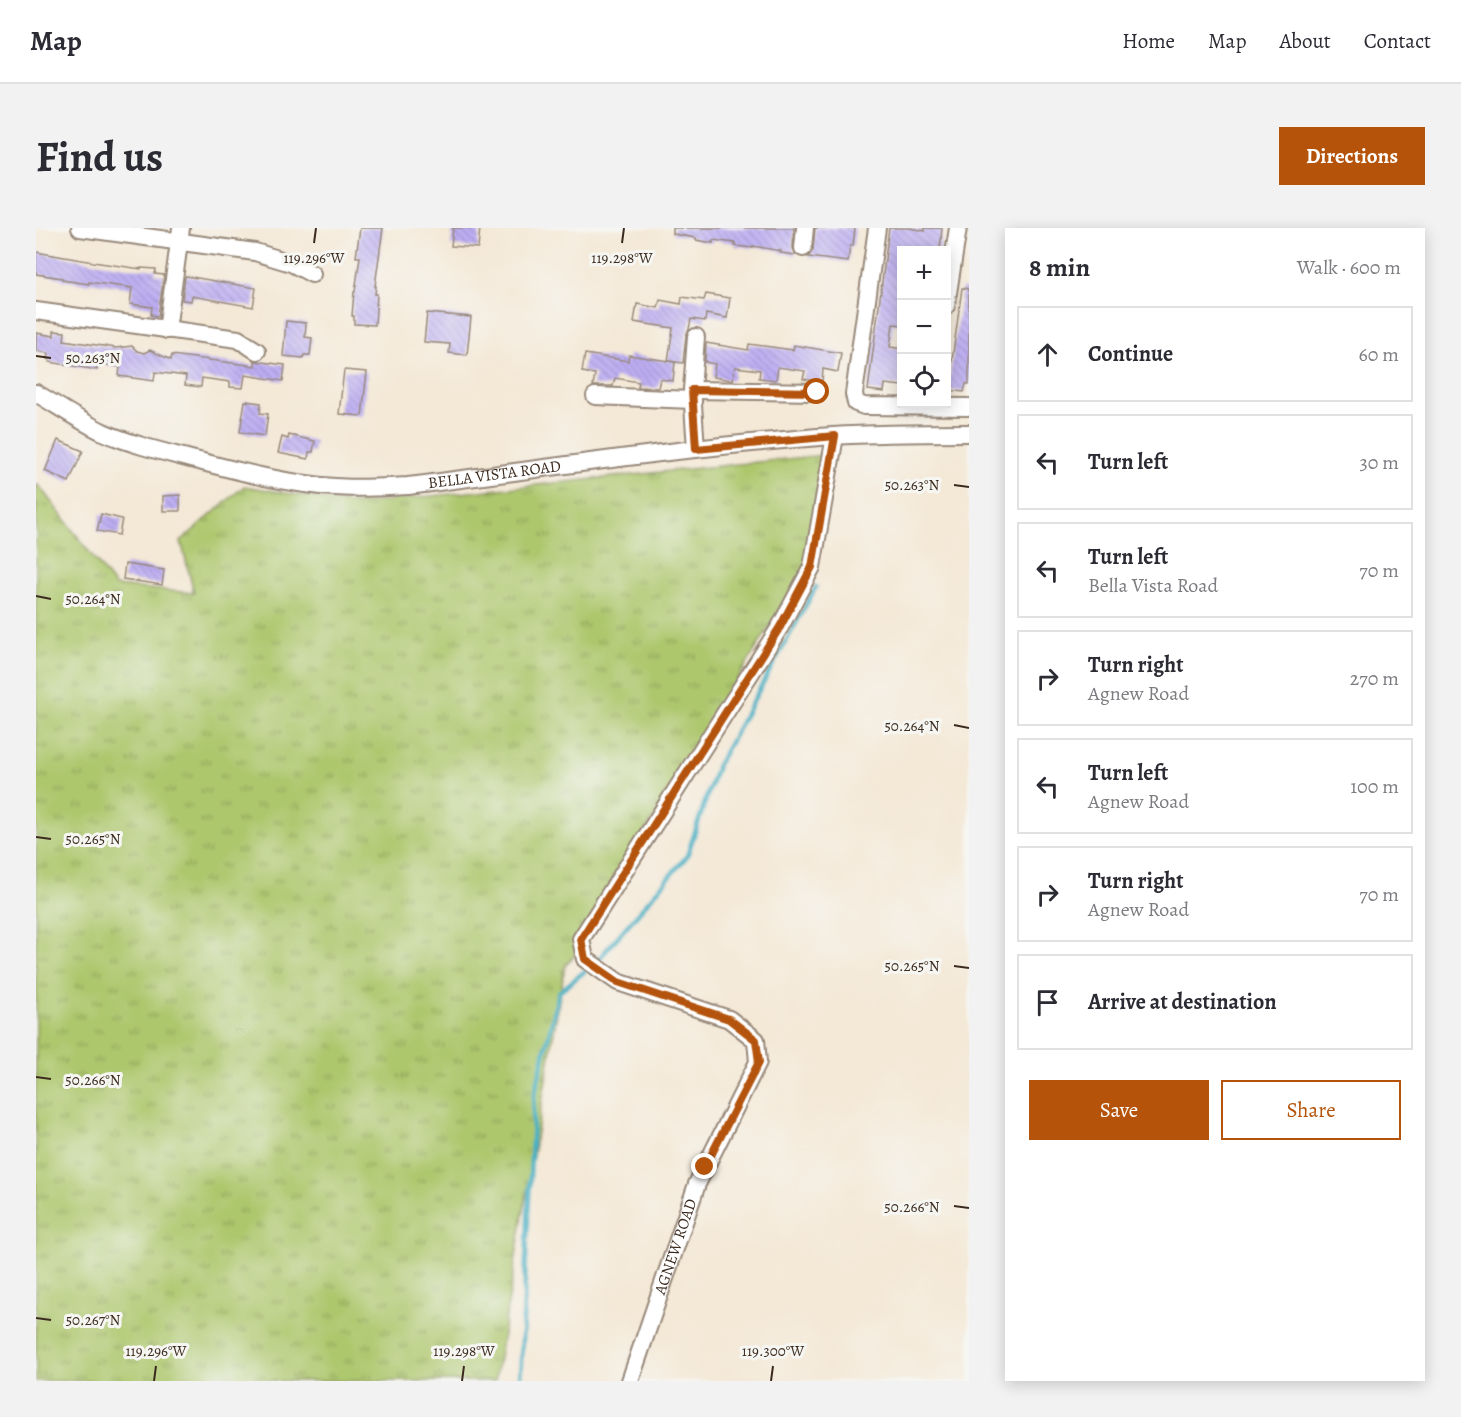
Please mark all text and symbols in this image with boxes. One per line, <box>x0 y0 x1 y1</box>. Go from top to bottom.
text: Map <box>30 22 82 60</box>
text: Home <box>1122 27 1175 55</box>
text: Map <box>1208 27 1246 55</box>
text: About <box>1279 27 1331 55</box>
text: Contact <box>1364 27 1431 55</box>
button: Directions <box>1279 127 1425 185</box>
text: Find us <box>36 128 163 185</box>
map controls <box>897 246 951 408</box>
button: + <box>897 246 951 300</box>
text: 119.296°W <box>283 248 345 268</box>
text: 119.298°W <box>591 248 653 268</box>
text: 8 min <box>1029 250 1090 285</box>
text: Walk · 600 m <box>1297 254 1401 281</box>
button: − <box>897 300 951 354</box>
icon: ahead <box>1031 338 1064 371</box>
text: Continue <box>1088 339 1173 369</box>
text: 60 m <box>1359 341 1399 368</box>
text: 50.263°N <box>66 348 121 368</box>
button: locate <box>897 354 951 408</box>
route start <box>803 378 829 404</box>
icon: left <box>1031 446 1064 479</box>
text: Turn left <box>1088 447 1168 477</box>
text: 30 m <box>1359 449 1399 476</box>
street label: BELLA VISTA ROAD <box>427 455 562 494</box>
text: 50.263°N <box>885 475 940 495</box>
text: Turn left <box>1088 542 1168 572</box>
icon: left <box>1031 554 1064 587</box>
text: 70 m <box>1359 557 1399 584</box>
text: Bella Vista Road <box>1088 572 1218 599</box>
text: 50.264°N <box>65 589 121 609</box>
text: Turn right <box>1088 650 1184 680</box>
icon: right <box>1031 662 1064 695</box>
text: 270 m <box>1350 665 1399 692</box>
text: Agnew Road <box>1088 680 1189 707</box>
text: 50.264°N <box>884 716 940 736</box>
text: Turn left <box>1088 758 1168 788</box>
icon: left <box>1031 770 1064 803</box>
text: 100 m <box>1350 773 1399 800</box>
text: Agnew Road <box>1088 788 1189 815</box>
text: 50.265°N <box>66 829 121 849</box>
text: Turn right <box>1088 866 1184 896</box>
icon: right <box>1031 878 1064 911</box>
text: 70 m <box>1359 881 1399 908</box>
text: Agnew Road <box>1088 896 1189 923</box>
text: 50.265°N <box>885 956 940 976</box>
icon: arrive <box>1031 986 1064 1019</box>
text: Arrive at destination <box>1088 987 1277 1017</box>
text: 50.266°N <box>65 1070 121 1090</box>
button: Save <box>1029 1080 1209 1140</box>
button: Share <box>1221 1080 1401 1140</box>
route end <box>691 1153 717 1179</box>
street label: AGNEW ROAD <box>649 1196 702 1298</box>
text: 50.266°N <box>884 1197 940 1217</box>
text: 50.267°N <box>66 1310 121 1330</box>
text: 119.296°W <box>125 1341 187 1361</box>
text: 119.298°W <box>433 1341 495 1361</box>
text: 119.300°W <box>742 1341 804 1361</box>

